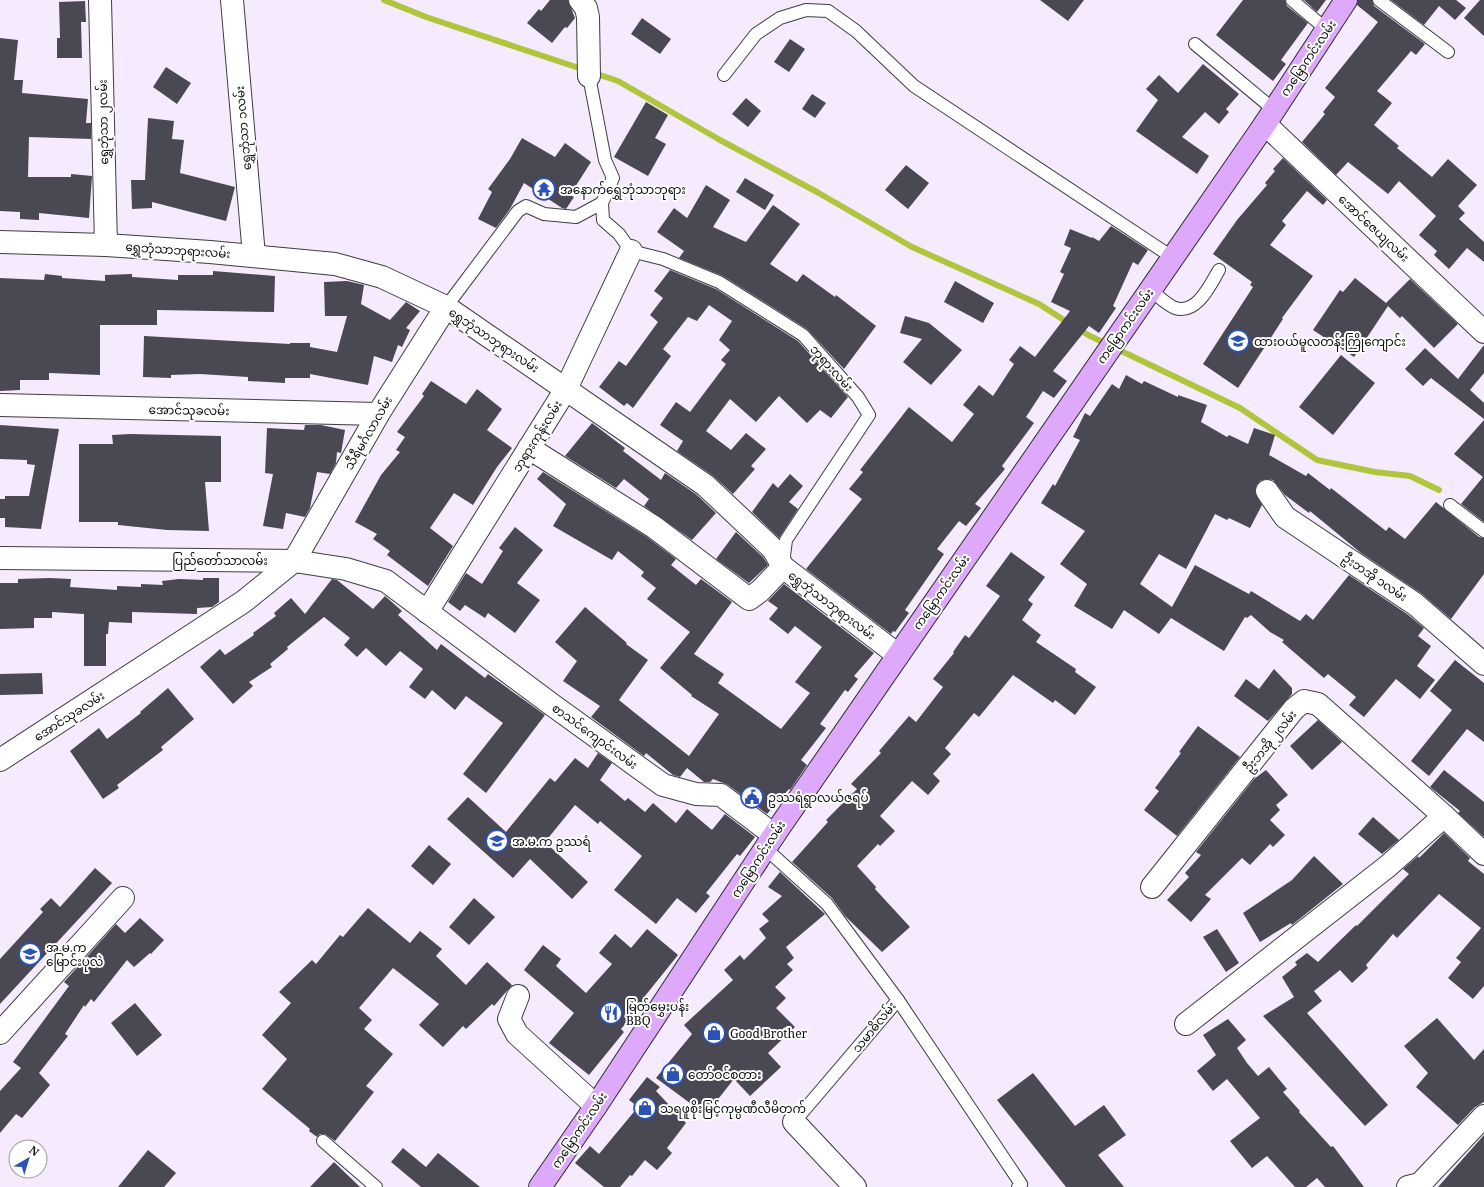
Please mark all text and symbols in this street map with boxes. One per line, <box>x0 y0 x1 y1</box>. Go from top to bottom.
street label: ကမြောကင်းလမ်း <box>1276 17 1341 101</box>
street label: ရွှေဘုံသာ ၂လမ်း <box>94 79 114 165</box>
street label: ရွှေဘုံသာ ၁လမ်း <box>231 85 257 171</box>
temple icon: အနောက်ရွှေဘုံသာဘုရား <box>531 176 557 202</box>
place label: အနောက်ရွှေဘုံသာဘုရား <box>560 181 686 200</box>
street label: အောင်ဇေယျလမ်း <box>1333 191 1413 267</box>
street label: ရွှေဘုံသာဘုရားလမ်း <box>125 238 231 264</box>
street label: ကမြောကင်းလမ်း <box>1093 285 1159 368</box>
street label: ရွှေဘုံသာဘုရားလမ်း <box>444 304 542 378</box>
school or university icon: ထားဝယ်မူလတန်းကြိုကျောင်း <box>1225 328 1251 354</box>
place label: ထားဝယ်မူလတန်းကြိုကျောင်း <box>1254 333 1406 352</box>
street label: ဘုရားလမ်း <box>805 341 857 396</box>
street label: သီရီမင်္ဂလာလမ်း <box>340 393 398 474</box>
street label: ဘုရားကုန်းလမ်း <box>508 397 568 476</box>
street label: အောင်သုခလမ်း <box>148 401 230 421</box>
street label: ဦးဘအို ၁လမ်း <box>1338 549 1411 607</box>
street label: ကမြောကင်းလမ်း <box>909 551 975 634</box>
street label: ပြည်တော်သာလမ်း <box>172 552 268 571</box>
street label: ရွှေဘုံသာဘုရားလမ်း <box>784 567 879 645</box>
street label: အောင်သုခလမ်း <box>30 687 109 747</box>
street label: စာသင်ကျောင်းလမ်း <box>548 699 641 774</box>
street label: ဦးဘအို ၂လမ်း <box>1240 706 1302 777</box>
public building icon: ဥဿရံရွာလယ်ဇရပ် <box>739 784 765 810</box>
place label: ဥဿရံရွာလယ်ဇရပ် <box>768 789 869 808</box>
street label: ကမြောကင်းလမ်း <box>727 817 791 902</box>
school or university icon: အ.မ.က ဥဿရံ <box>484 828 510 854</box>
place label: အ.မ.က ဥဿရံ <box>512 833 591 852</box>
place label: အ.မ.က မြောင်းပုလဲ <box>46 939 103 972</box>
school or university icon: အ.မ.က မြောင်းပုလဲ <box>17 941 43 967</box>
place label: မြတ်မွှေးပန်း BBQ <box>626 998 689 1029</box>
street label: သမာဓိလမ်း <box>848 998 900 1056</box>
restaurant icon: မြတ်မွှေးပန်း BBQ <box>598 1000 624 1026</box>
shop icon: Good Brother <box>701 1020 727 1046</box>
place label: Good Brother <box>730 1025 808 1042</box>
shop icon: တော်ဝင်စတား <box>660 1061 686 1087</box>
place label: တော်ဝင်စတား <box>688 1066 761 1083</box>
street label: ကမြောကင်းလမ်း <box>547 1089 612 1173</box>
shop icon: သရဖူစိုးမြင့်ကုမ္ပဏီလီမိတက် <box>632 1095 658 1121</box>
place label: သရဖူစိုးမြင့်ကုမ္ပဏီလီမိတက် <box>660 1100 806 1119</box>
north arrow <box>8 1139 48 1179</box>
text: N <box>26 1142 43 1160</box>

